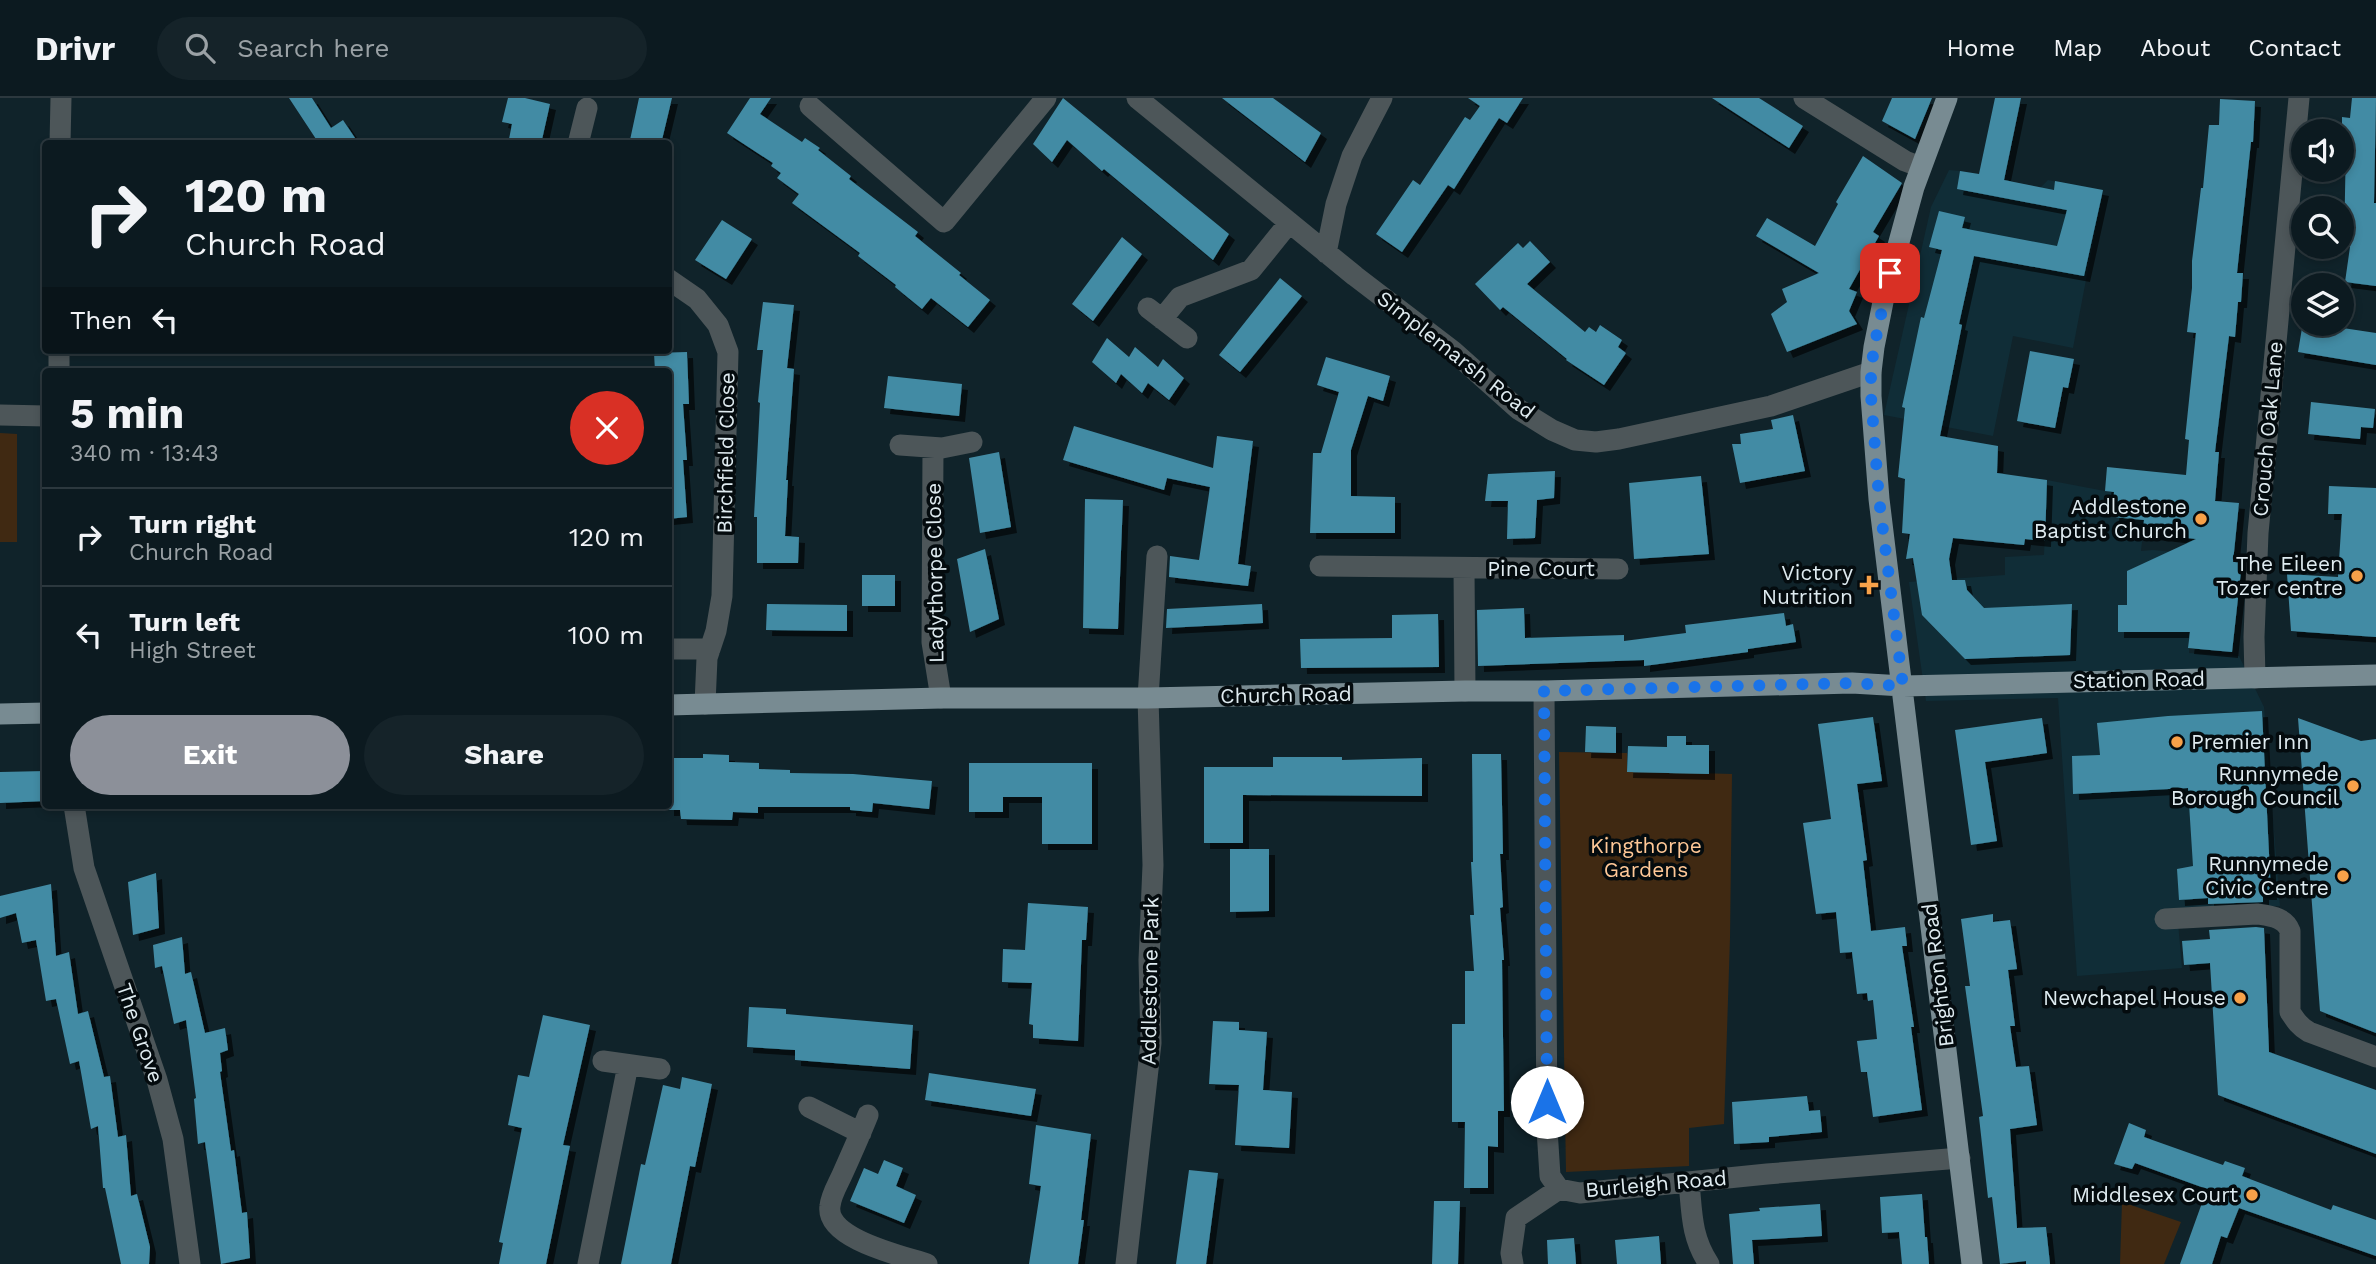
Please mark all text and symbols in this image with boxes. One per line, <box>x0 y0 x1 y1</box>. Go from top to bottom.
search box <box>157 17 647 80</box>
text: Drivr <box>35 29 115 68</box>
icon: search <box>181 29 219 67</box>
text: Search here <box>237 33 390 63</box>
text: Home <box>1947 34 2015 62</box>
text: Map <box>2053 34 2102 62</box>
text: About <box>2140 34 2210 62</box>
text: Contact <box>2248 34 2341 62</box>
map controls <box>2291 119 2354 336</box>
button: sound <box>2291 119 2354 182</box>
text: 120 m <box>185 166 327 224</box>
icon: right <box>70 168 161 259</box>
button: search <box>2291 196 2354 259</box>
text: Church Road <box>185 225 386 263</box>
pin <box>1860 243 1920 303</box>
icon: arrive <box>1871 254 1909 292</box>
button: layers <box>2291 273 2354 336</box>
street label: Simplemarsh Road <box>1372 285 1540 424</box>
icon: left <box>146 301 184 339</box>
text: Then <box>70 305 132 335</box>
street label: Crouch Oak Lane <box>2247 340 2288 518</box>
street label: Birchfield Close <box>712 372 739 534</box>
text: 5 min <box>70 389 184 438</box>
button: close <box>570 391 644 465</box>
text: 340 m · 13:43 <box>70 440 219 467</box>
street label: Ladythorpe Close <box>920 483 949 663</box>
place label: Addlestone Baptist Church <box>2034 494 2187 543</box>
text: Turn right <box>129 509 256 539</box>
marker: Addlestone Baptist Church <box>2193 511 2209 527</box>
icon: right <box>70 518 108 556</box>
text: 120 m <box>569 522 644 552</box>
text: Church Road <box>129 539 273 566</box>
place label: The Eileen Tozer centre <box>2216 551 2343 600</box>
street label: Pine Court <box>1487 556 1595 581</box>
place label: Victory Nutrition <box>1762 560 1853 609</box>
marker: The Eileen Tozer centre <box>2349 568 2365 584</box>
marker: Victory Nutrition <box>1859 575 1879 595</box>
text: Turn left <box>129 607 240 637</box>
icon: left <box>70 616 108 654</box>
text: 100 m <box>568 620 644 650</box>
text: High Street <box>129 637 256 664</box>
street label: Station Road <box>2073 666 2205 693</box>
street label: Church Road <box>1220 681 1352 708</box>
button: Exit <box>70 715 350 795</box>
button: Share <box>364 715 644 795</box>
place label: Premier Inn <box>2191 729 2309 754</box>
marker: Premier Inn <box>2169 734 2185 750</box>
place label: Runnymede Borough Council <box>2171 761 2340 810</box>
marker: Runnymede Borough Council <box>2345 778 2361 794</box>
park label: Kingthorpe Gardens <box>1590 833 1702 882</box>
place label: Runnymede Civic Centre <box>2205 851 2329 900</box>
marker: Runnymede Civic Centre <box>2335 868 2351 884</box>
street label: Addlestone Park <box>1136 896 1163 1065</box>
street label: Brighton Road <box>1916 902 1959 1048</box>
street label: The Grove <box>112 980 169 1086</box>
place label: Newchapel House <box>2043 985 2226 1010</box>
marker: Newchapel House <box>2232 990 2248 1006</box>
position arrow <box>1510 1065 1584 1139</box>
street label: Burleigh Road <box>1584 1165 1728 1202</box>
place label: Middlesex Court <box>2072 1182 2238 1207</box>
marker: Middlesex Court <box>2244 1187 2260 1203</box>

